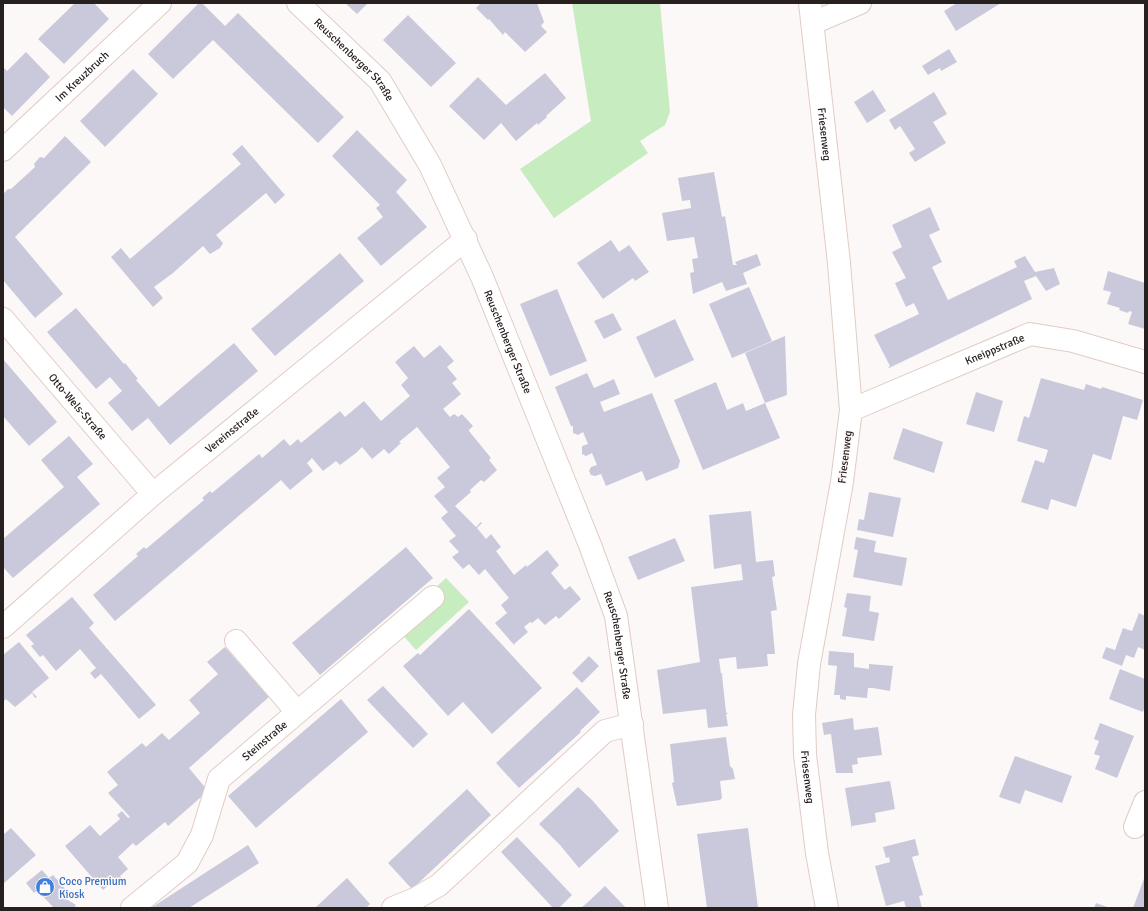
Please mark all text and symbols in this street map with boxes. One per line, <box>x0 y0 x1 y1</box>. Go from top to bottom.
street label: Reuschenberger Straße <box>311 15 397 103</box>
street label: Im Kreuzbruch <box>52 48 111 104</box>
street label: Friesenweg <box>815 107 834 162</box>
street label: Reuschenberger Straße <box>481 288 535 395</box>
street label: Kneippstraße <box>963 331 1026 367</box>
street label: Otto-Wels-Straße <box>46 371 110 442</box>
street label: Vereinsstraße <box>202 404 261 455</box>
street label: Friesenweg <box>835 429 855 484</box>
street label: Reuschenberger Straße <box>601 589 634 700</box>
street label: Steinstraße <box>239 718 290 763</box>
street label: Friesenweg <box>798 750 817 805</box>
place label: Coco Premium Kiosk <box>59 875 127 901</box>
shop icon: Coco Premium Kiosk <box>34 876 56 898</box>

